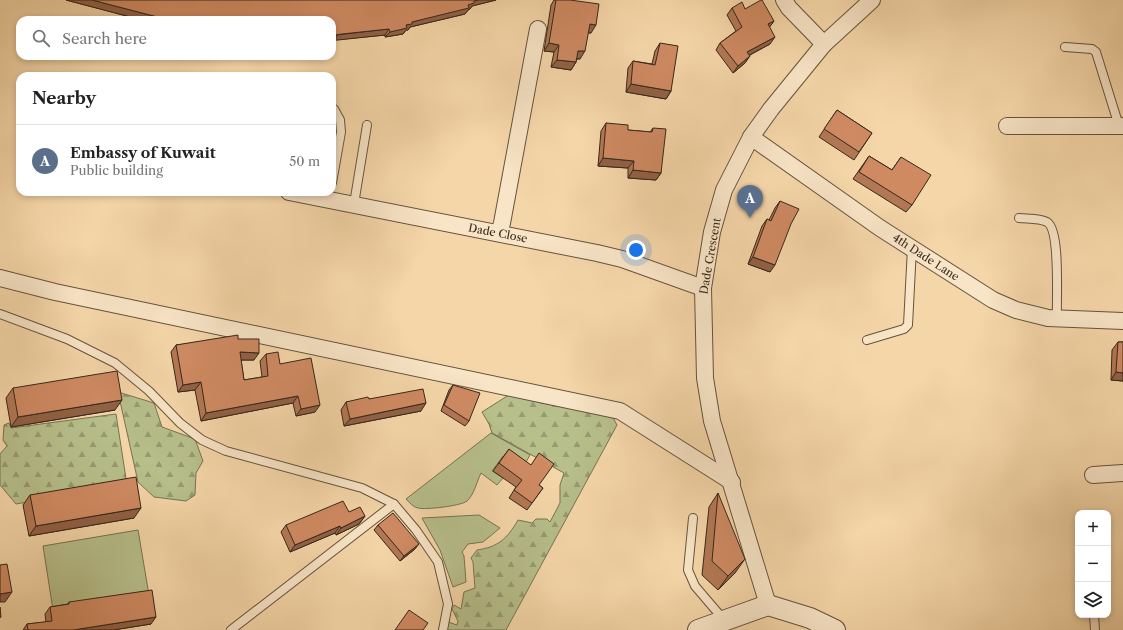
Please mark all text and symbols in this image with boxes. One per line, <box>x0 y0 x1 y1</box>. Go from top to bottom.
search box <box>16 16 336 60</box>
icon: search <box>30 27 52 49</box>
text: Search here <box>62 29 147 48</box>
text: Nearby <box>32 88 96 108</box>
text: Embassy of Kuwait <box>70 143 216 162</box>
text: A <box>40 153 50 169</box>
text: 50 m <box>289 153 320 169</box>
text: Public building <box>70 162 163 178</box>
pin: A <box>737 185 763 218</box>
street label: Dade Crescent <box>696 217 724 295</box>
street label: Dade Close <box>467 220 529 246</box>
street label: 4th Dade Lane <box>890 230 962 284</box>
your location <box>626 240 646 260</box>
map controls <box>1075 510 1111 618</box>
button: + <box>1075 510 1111 546</box>
button: − <box>1075 546 1111 582</box>
button: layers <box>1075 582 1111 618</box>

